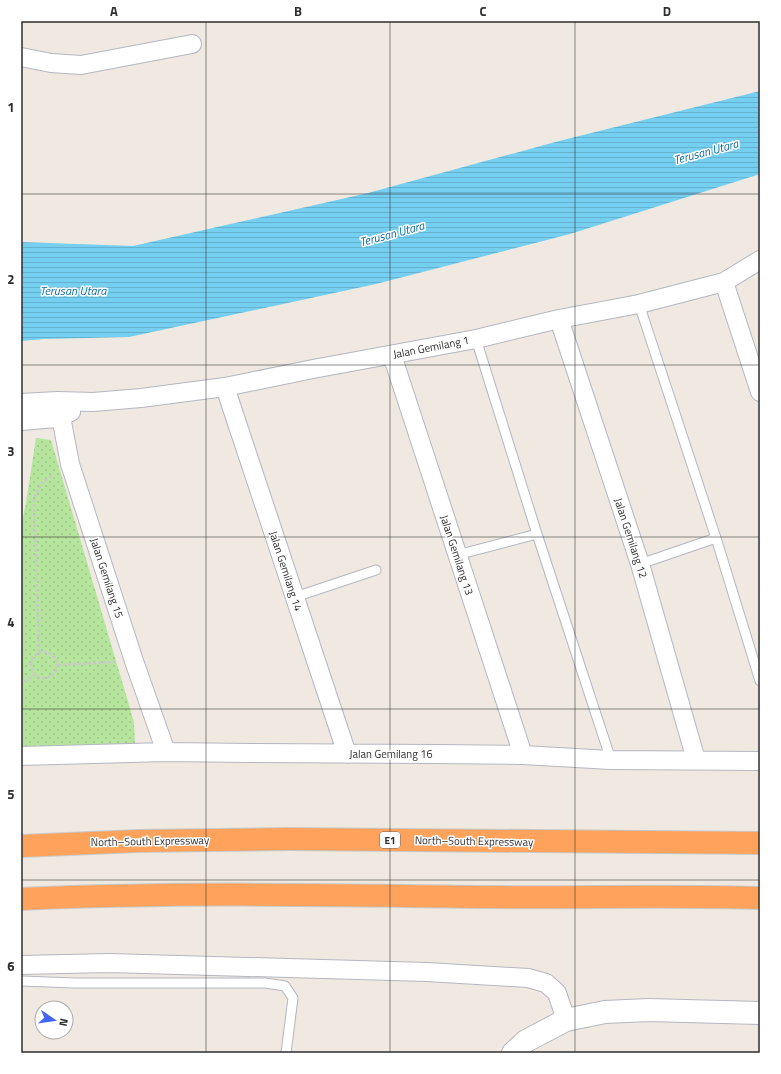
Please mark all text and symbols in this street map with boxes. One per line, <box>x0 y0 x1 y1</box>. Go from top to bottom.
text: A <box>110 1 118 21</box>
text: B <box>294 1 302 21</box>
text: C <box>479 1 487 21</box>
text: D <box>663 1 671 21</box>
text: 1 <box>7 97 15 117</box>
water label: Terusan Utara <box>671 133 741 169</box>
water label: Terusan Utara <box>357 215 427 251</box>
text: 2 <box>7 269 15 289</box>
water label: Terusan Utara <box>40 281 107 300</box>
street label: Jalan Gemilang 1 <box>392 332 470 362</box>
text: 3 <box>7 441 15 461</box>
street label: Jalan Gemilang 12 <box>611 496 651 580</box>
street label: Jalan Gemilang 13 <box>437 513 477 597</box>
street label: Jalan Gemilang 14 <box>266 529 306 613</box>
street label: Jalan Gemilang 15 <box>87 536 127 620</box>
text: 4 <box>7 612 15 632</box>
street label: Jalan Gemilang 16 <box>349 746 433 762</box>
text: 5 <box>7 784 15 804</box>
street label: North–South Expressway <box>91 832 210 850</box>
road number: E1 <box>380 832 400 848</box>
street label: North–South Expressway <box>415 832 534 850</box>
text: 6 <box>7 956 15 976</box>
north arrow <box>34 1000 74 1040</box>
text: N <box>55 1017 72 1028</box>

